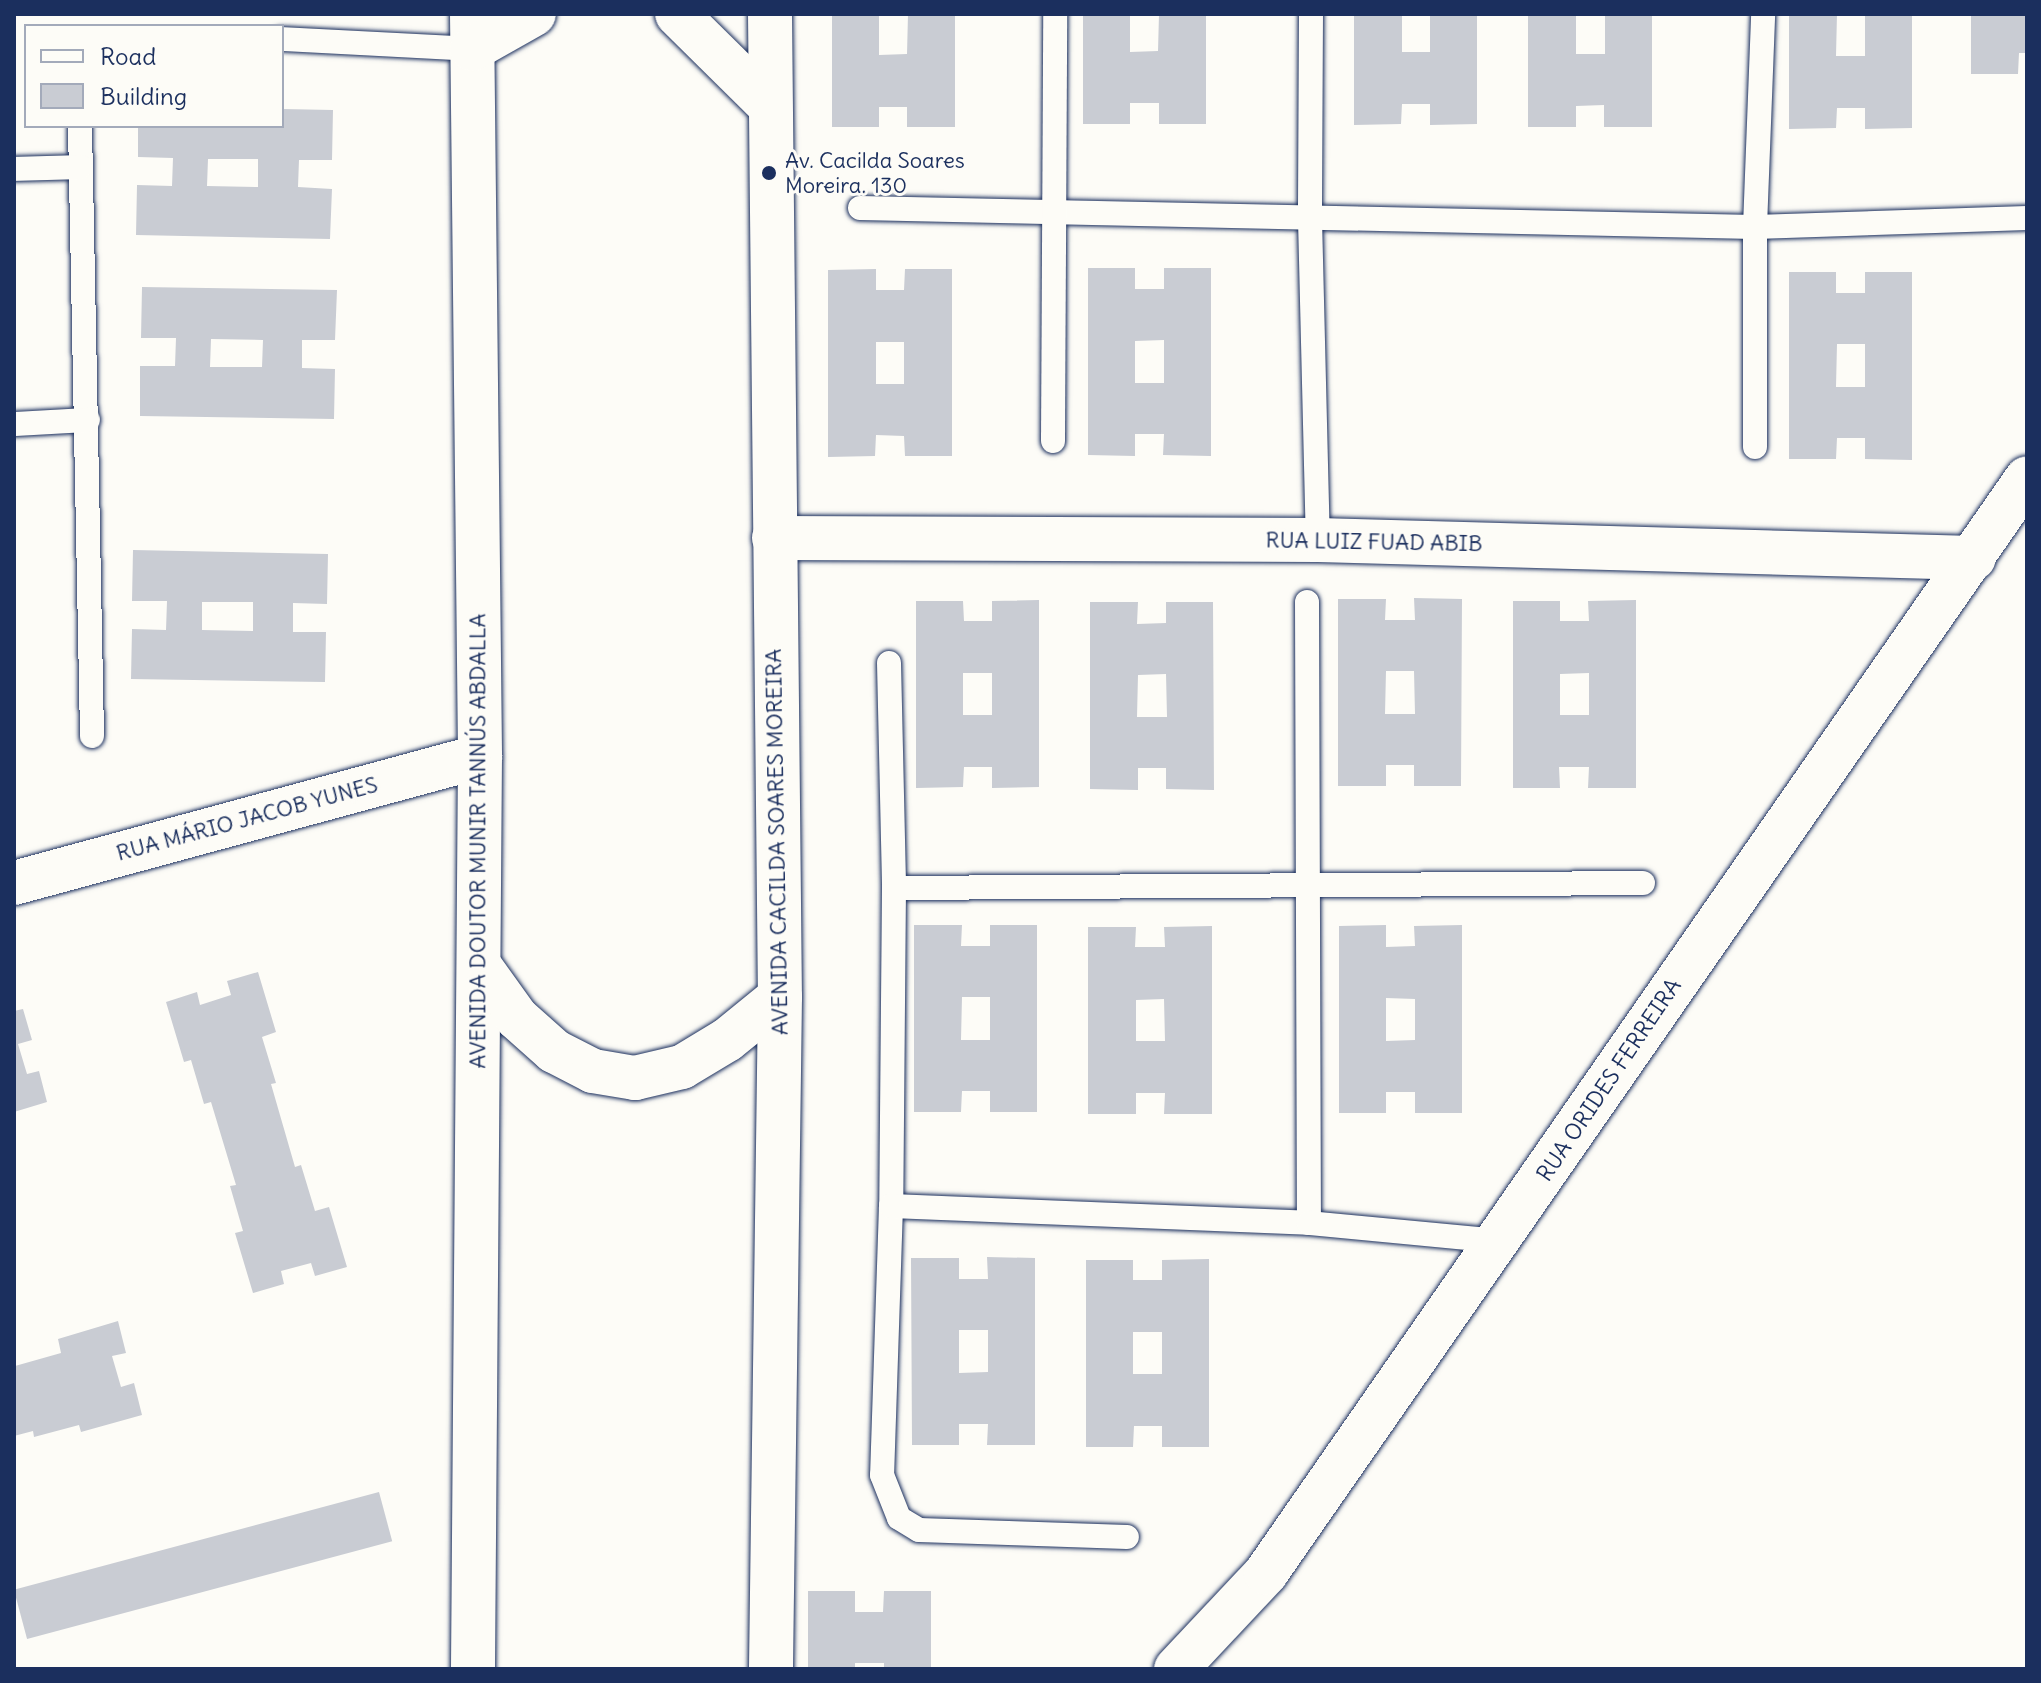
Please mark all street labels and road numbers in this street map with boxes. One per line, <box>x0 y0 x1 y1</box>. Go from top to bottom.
street label: RUA LUIZ FUAD ABIB <box>1265 527 1483 557</box>
street label: AVENIDA DOUTOR MUNIR TANNÚS ABDALLA <box>465 613 491 1069</box>
street label: AVENIDA CACILDA SOARES MOREIRA <box>760 648 794 1036</box>
street label: RUA MÁRIO JACOB YUNES <box>113 771 381 867</box>
street label: RUA ORIDES FERREIRA <box>1531 974 1687 1186</box>

